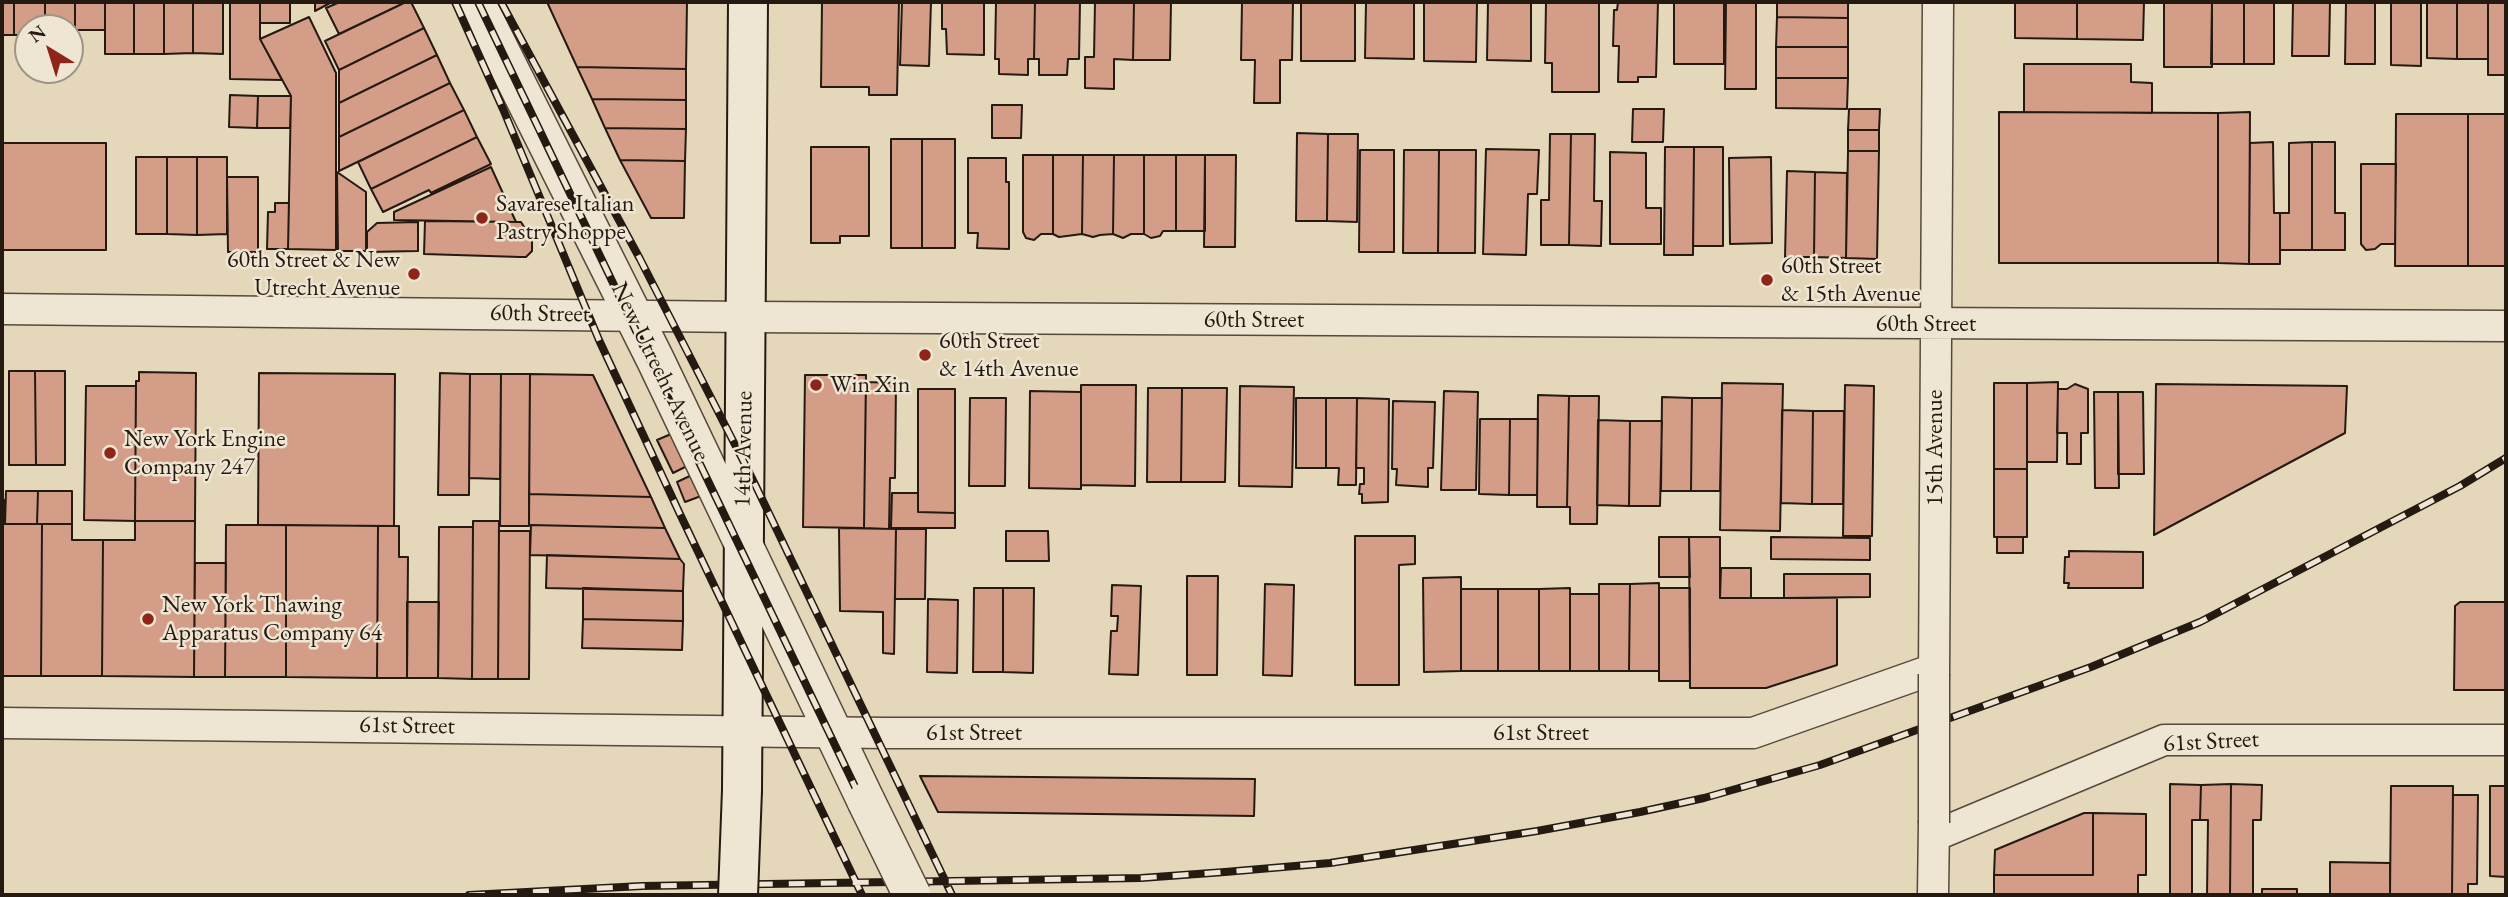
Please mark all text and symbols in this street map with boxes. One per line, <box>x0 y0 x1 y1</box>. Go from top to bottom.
north arrow <box>14 14 84 84</box>
text: N <box>23 19 51 48</box>
place label: Savarese Italian Pastry Shoppe <box>496 190 634 246</box>
marker: Savarese Italian Pastry Shoppe <box>474 210 490 226</box>
place label: 60th Street & New Utrecht Avenue <box>227 246 400 302</box>
place label: 60th Street & 15th Avenue <box>1781 252 1921 308</box>
marker: 60th Street & New Utrecht Avenue <box>406 266 422 282</box>
marker: 60th Street & 15th Avenue <box>1759 272 1775 288</box>
street label: New Utrecht Avenue <box>604 278 716 466</box>
street label: 60th Street <box>490 299 590 329</box>
street label: 60th Street <box>1204 306 1304 334</box>
street label: 60th Street <box>1876 310 1976 338</box>
place label: 60th Street & 14th Avenue <box>939 327 1079 383</box>
marker: 60th Street & 14th Avenue <box>917 347 933 363</box>
place label: Win Xin <box>830 371 910 399</box>
marker: Win Xin <box>808 377 824 393</box>
street label: 14th Avenue <box>729 390 759 508</box>
street label: 15th Avenue <box>1921 390 1949 506</box>
place label: New York Engine Company 247 <box>124 425 286 481</box>
marker: New York Engine Company 247 <box>102 445 118 461</box>
place label: New York Thawing Apparatus Company 64 <box>162 591 382 647</box>
marker: New York Thawing Apparatus Company 64 <box>140 611 156 627</box>
street label: 61st Street <box>359 711 455 741</box>
street label: 61st Street <box>926 719 1022 747</box>
street label: 61st Street <box>1493 719 1589 747</box>
street label: 61st Street <box>2162 725 2260 759</box>

